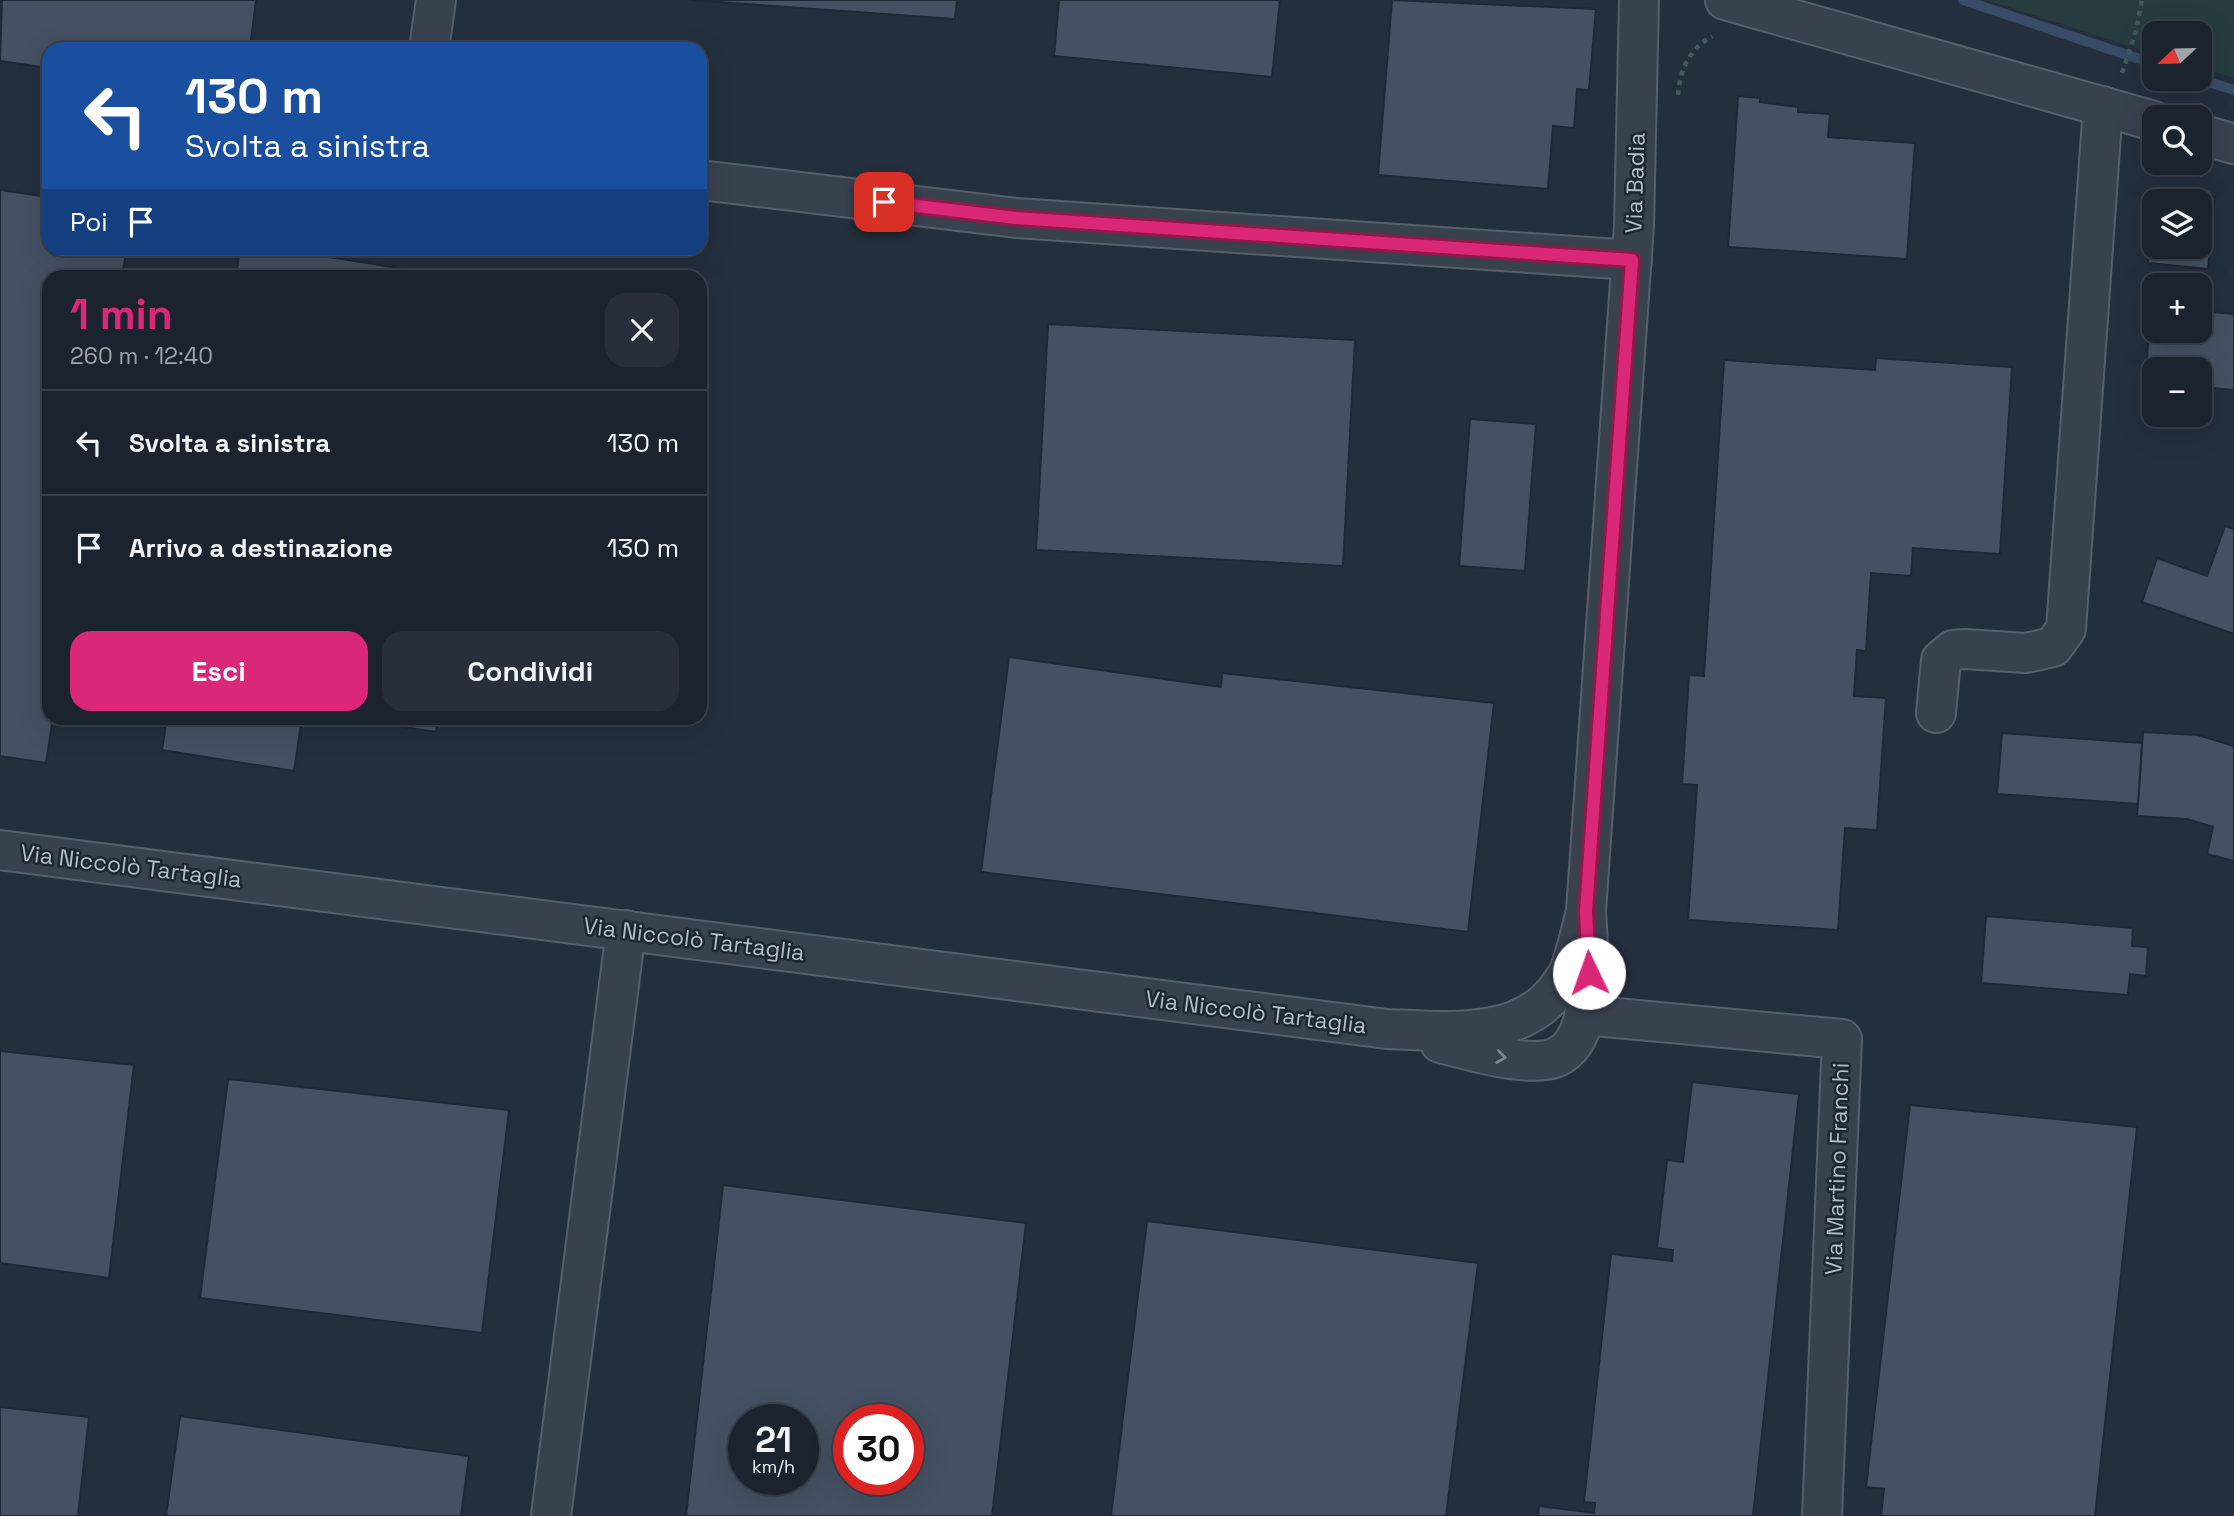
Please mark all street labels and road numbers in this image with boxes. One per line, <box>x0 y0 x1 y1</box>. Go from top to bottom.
street label: Via Badia <box>1618 132 1652 234</box>
street label: Via Niccolò Tartaglia <box>19 838 243 894</box>
street label: Via Niccolò Tartaglia <box>582 911 806 967</box>
street label: Via Niccolò Tartaglia <box>1144 984 1368 1040</box>
street label: Via Martino Franchi <box>1818 1062 1856 1276</box>

